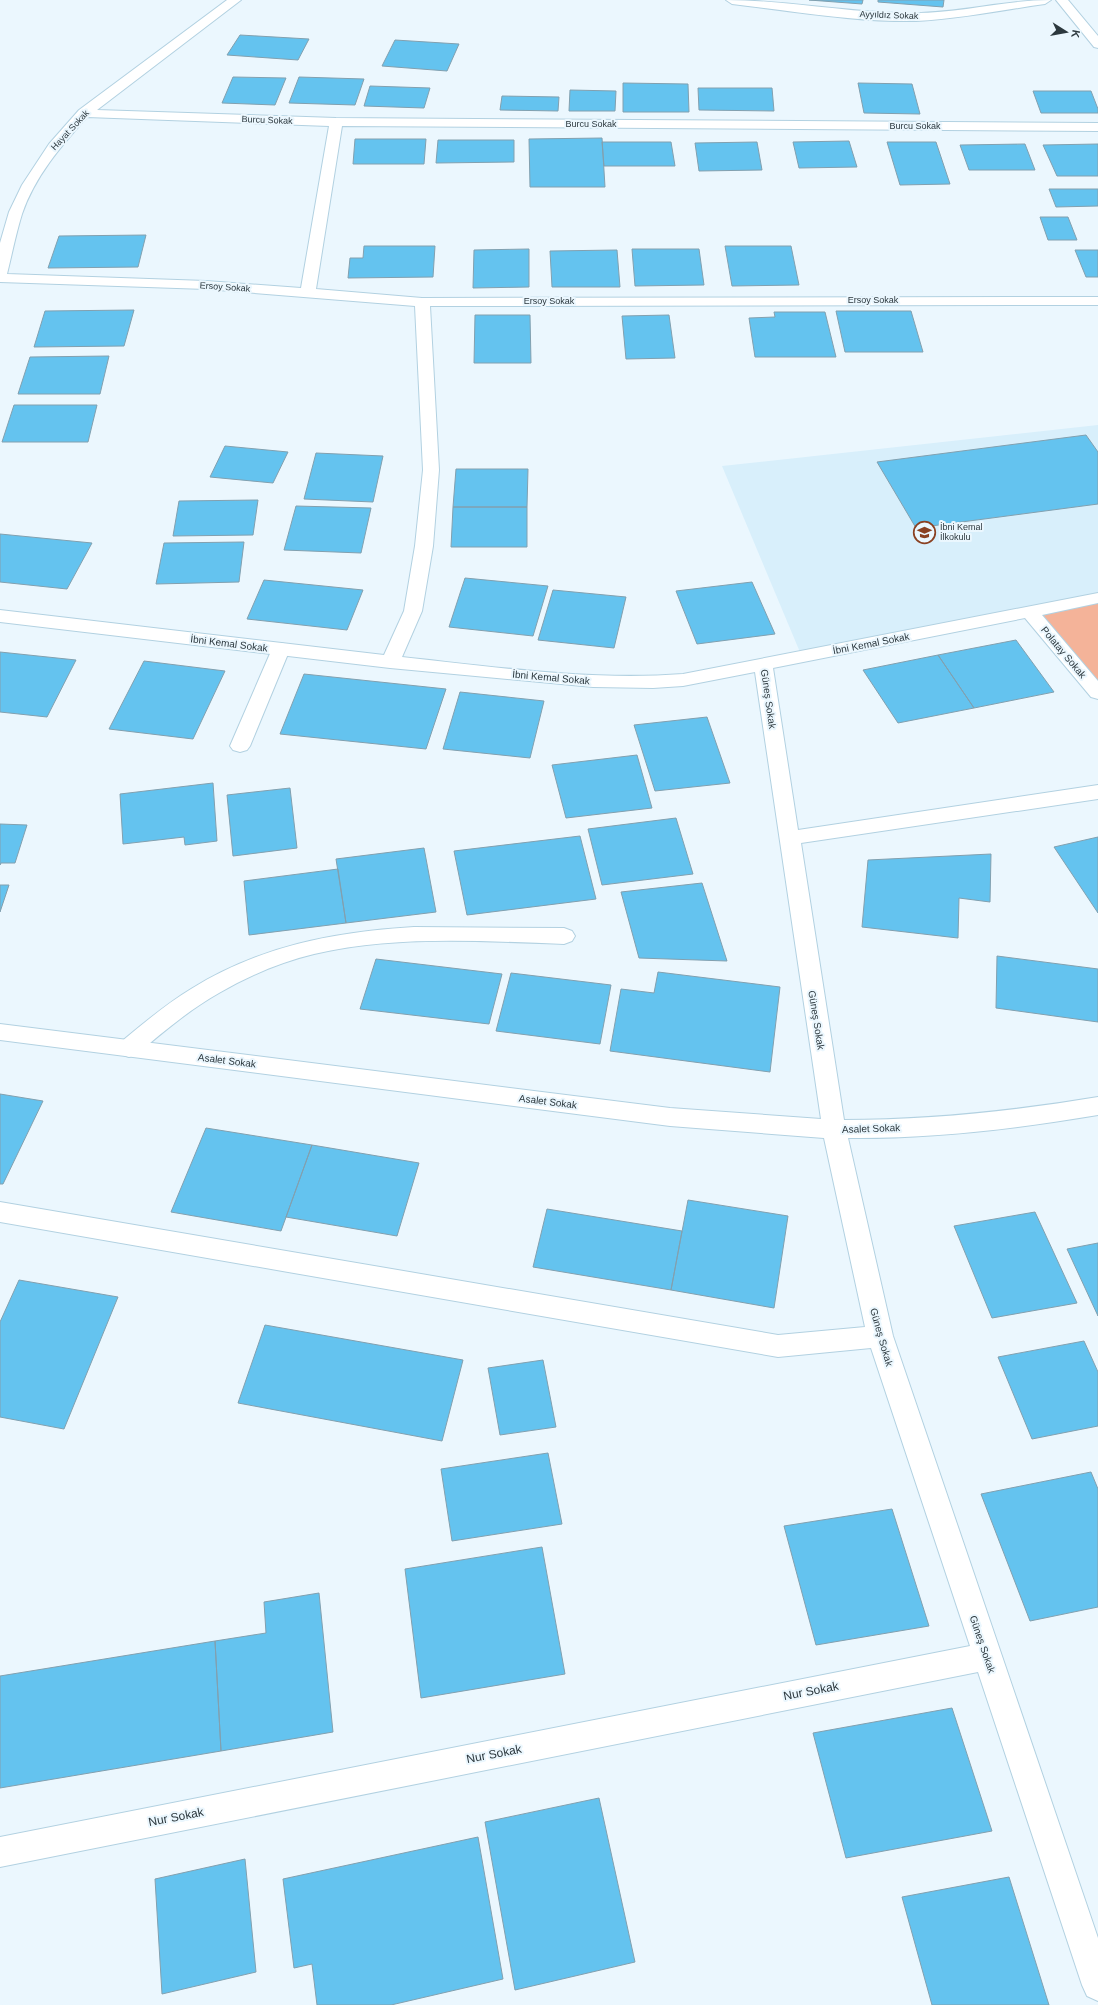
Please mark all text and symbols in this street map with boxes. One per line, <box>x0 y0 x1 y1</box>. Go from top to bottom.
street label: Ayyıldız Sokak <box>859 9 919 21</box>
north arrow <box>1046 12 1086 52</box>
text: K <box>1069 29 1082 39</box>
street label: Hayat Sokak <box>49 108 91 152</box>
street label: Burcu Sokak <box>241 114 293 126</box>
street label: Burcu Sokak <box>565 119 617 129</box>
street label: Burcu Sokak <box>889 121 941 131</box>
street label: Ersoy Sokak <box>199 280 251 294</box>
street label: Ersoy Sokak <box>848 295 899 305</box>
street label: Ersoy Sokak <box>524 296 575 306</box>
school or university icon: İbni Kemal İlkokulu <box>911 519 937 545</box>
place label: İbni Kemal İlkokulu <box>940 522 983 542</box>
street label: Polatay Sokak <box>1039 624 1089 681</box>
street label: İbni Kemal Sokak <box>832 629 911 656</box>
street label: İbni Kemal Sokak <box>190 632 269 654</box>
street label: İbni Kemal Sokak <box>512 668 591 686</box>
street label: Güneş Sokak <box>759 669 778 731</box>
street label: Güneş Sokak <box>806 990 827 1052</box>
street label: Asalet Sokak <box>197 1051 258 1070</box>
street label: Asalet Sokak <box>518 1092 579 1111</box>
street label: Asalet Sokak <box>842 1122 901 1135</box>
street label: Güneş Sokak <box>868 1307 895 1368</box>
street label: Güneş Sokak <box>968 1614 998 1675</box>
street label: Nur Sokak <box>782 1679 841 1703</box>
street label: Nur Sokak <box>465 1742 524 1766</box>
street label: Nur Sokak <box>147 1805 206 1829</box>

